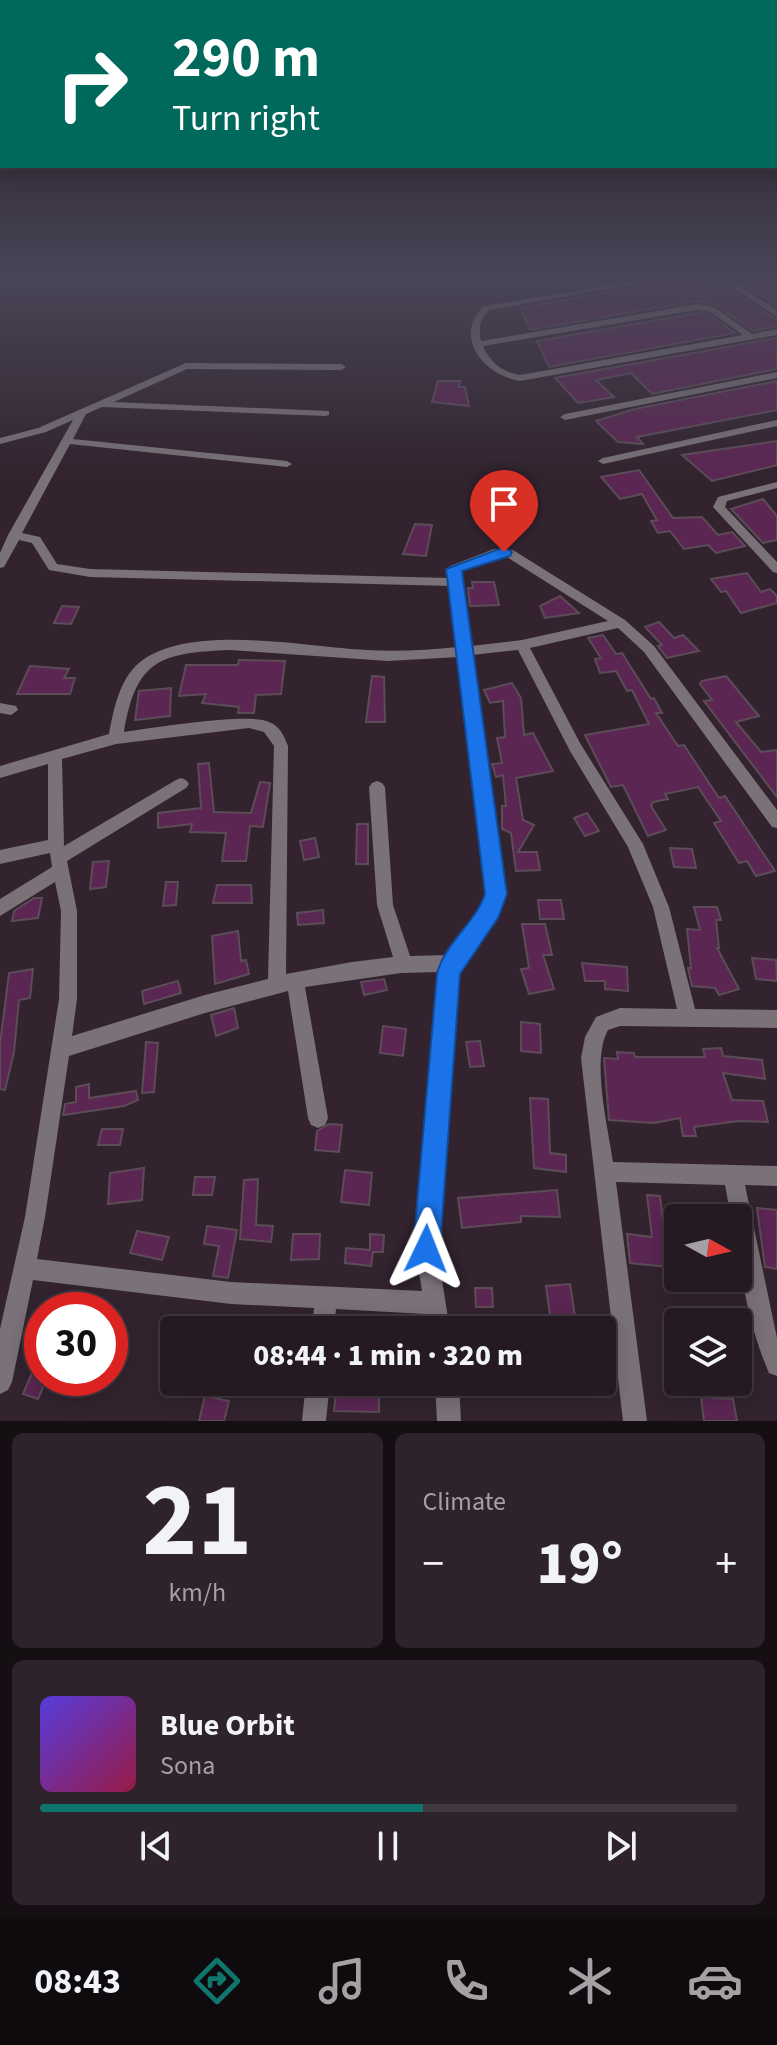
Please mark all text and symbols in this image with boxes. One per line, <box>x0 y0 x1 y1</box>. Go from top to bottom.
text: 290 m <box>172 19 320 98</box>
icon: right <box>40 32 144 136</box>
text: Turn right <box>172 93 320 144</box>
pin <box>470 470 538 552</box>
icon: arrive <box>482 482 526 526</box>
north arrow <box>664 1204 752 1292</box>
map controls <box>664 1204 752 1396</box>
position arrow <box>384 1207 468 1291</box>
speed limit sign: 30 <box>24 1292 128 1396</box>
button: layers <box>664 1308 752 1396</box>
text: 08:44 · 1 min · 320 m <box>253 1334 523 1377</box>
text: 21 <box>142 1448 252 1596</box>
text: Climate <box>423 1483 506 1520</box>
text: 19° <box>537 1522 623 1607</box>
text: − <box>423 1533 444 1596</box>
text: + <box>715 1533 737 1596</box>
text: km/h <box>168 1574 226 1611</box>
text: Blue Orbit <box>160 1704 295 1747</box>
text: Sona <box>160 1747 215 1784</box>
icon: previous <box>134 1824 178 1868</box>
icon: pause <box>366 1824 410 1868</box>
icon: next <box>599 1824 643 1868</box>
icon: directions <box>189 1953 245 2009</box>
icon: music <box>314 1953 370 2009</box>
icon: phone <box>438 1953 494 2009</box>
icon: climate <box>562 1953 618 2009</box>
icon: car <box>687 1953 743 2009</box>
text: 08:43 <box>34 1956 121 2007</box>

